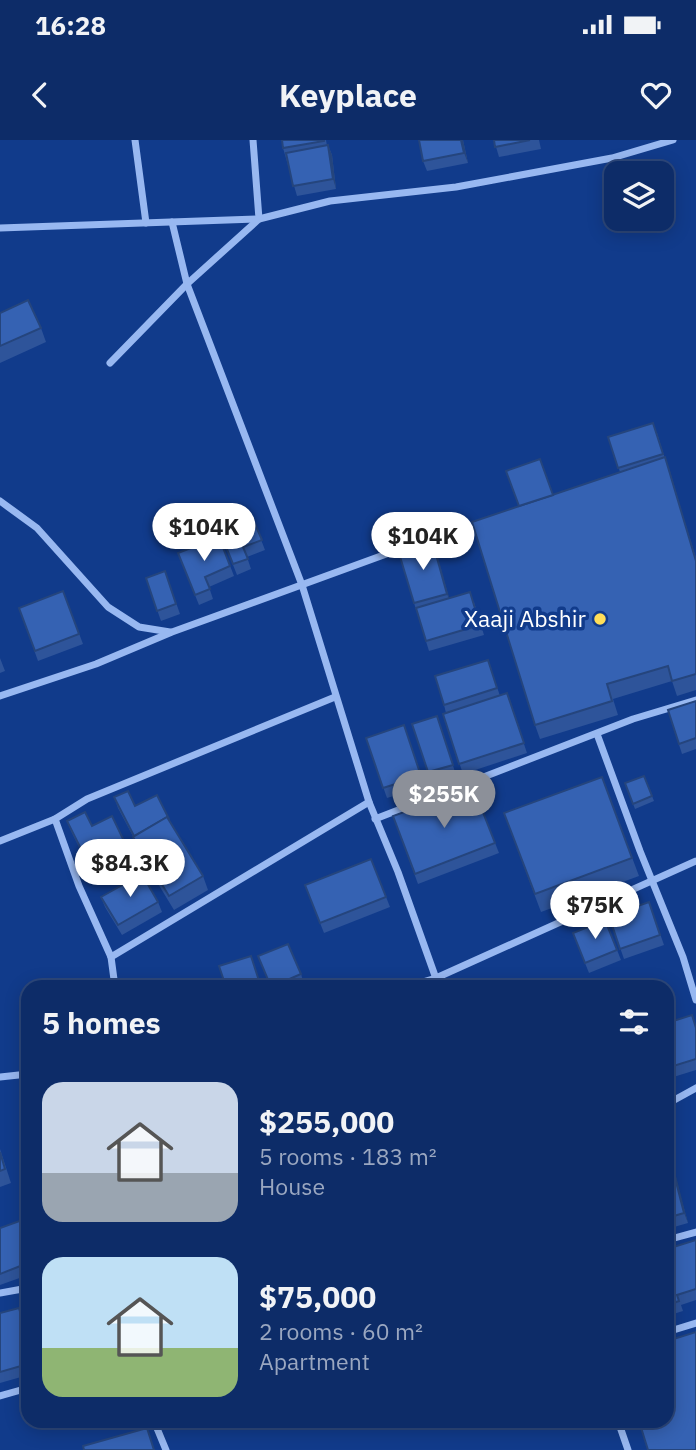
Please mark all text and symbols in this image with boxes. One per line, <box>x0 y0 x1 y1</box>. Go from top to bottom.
text: 16:28 <box>35 8 106 42</box>
text: Keyplace <box>279 74 417 116</box>
icon: back <box>21 76 59 114</box>
icon: heart <box>637 76 675 114</box>
map controls <box>604 161 674 231</box>
button: layers <box>604 161 674 231</box>
pin: $104K <box>155 504 253 563</box>
text: $104K <box>168 511 240 541</box>
pin: $104K <box>374 512 472 572</box>
text: $104K <box>387 520 459 550</box>
place label: Xaaji Abshir <box>464 603 587 633</box>
marker: Xaaji Abshir <box>592 611 608 627</box>
pin: $255K <box>395 770 493 830</box>
text: $255K <box>408 778 480 808</box>
pin: $84.3K <box>73 840 187 899</box>
text: $84.3K <box>91 847 169 877</box>
pin: $75K <box>554 882 636 941</box>
text: $75K <box>566 889 624 919</box>
text: 5 homes <box>42 1003 161 1042</box>
icon: filters <box>615 1003 653 1041</box>
text: $255,000 <box>259 1102 394 1141</box>
icon: home <box>98 1110 182 1194</box>
text: 5 rooms · 183 m² <box>259 1141 437 1171</box>
text: House <box>259 1171 325 1201</box>
text: $75,000 <box>259 1277 376 1316</box>
icon: home <box>98 1285 182 1369</box>
text: 2 rooms · 60 m² <box>259 1316 423 1346</box>
text: Apartment <box>259 1346 370 1376</box>

